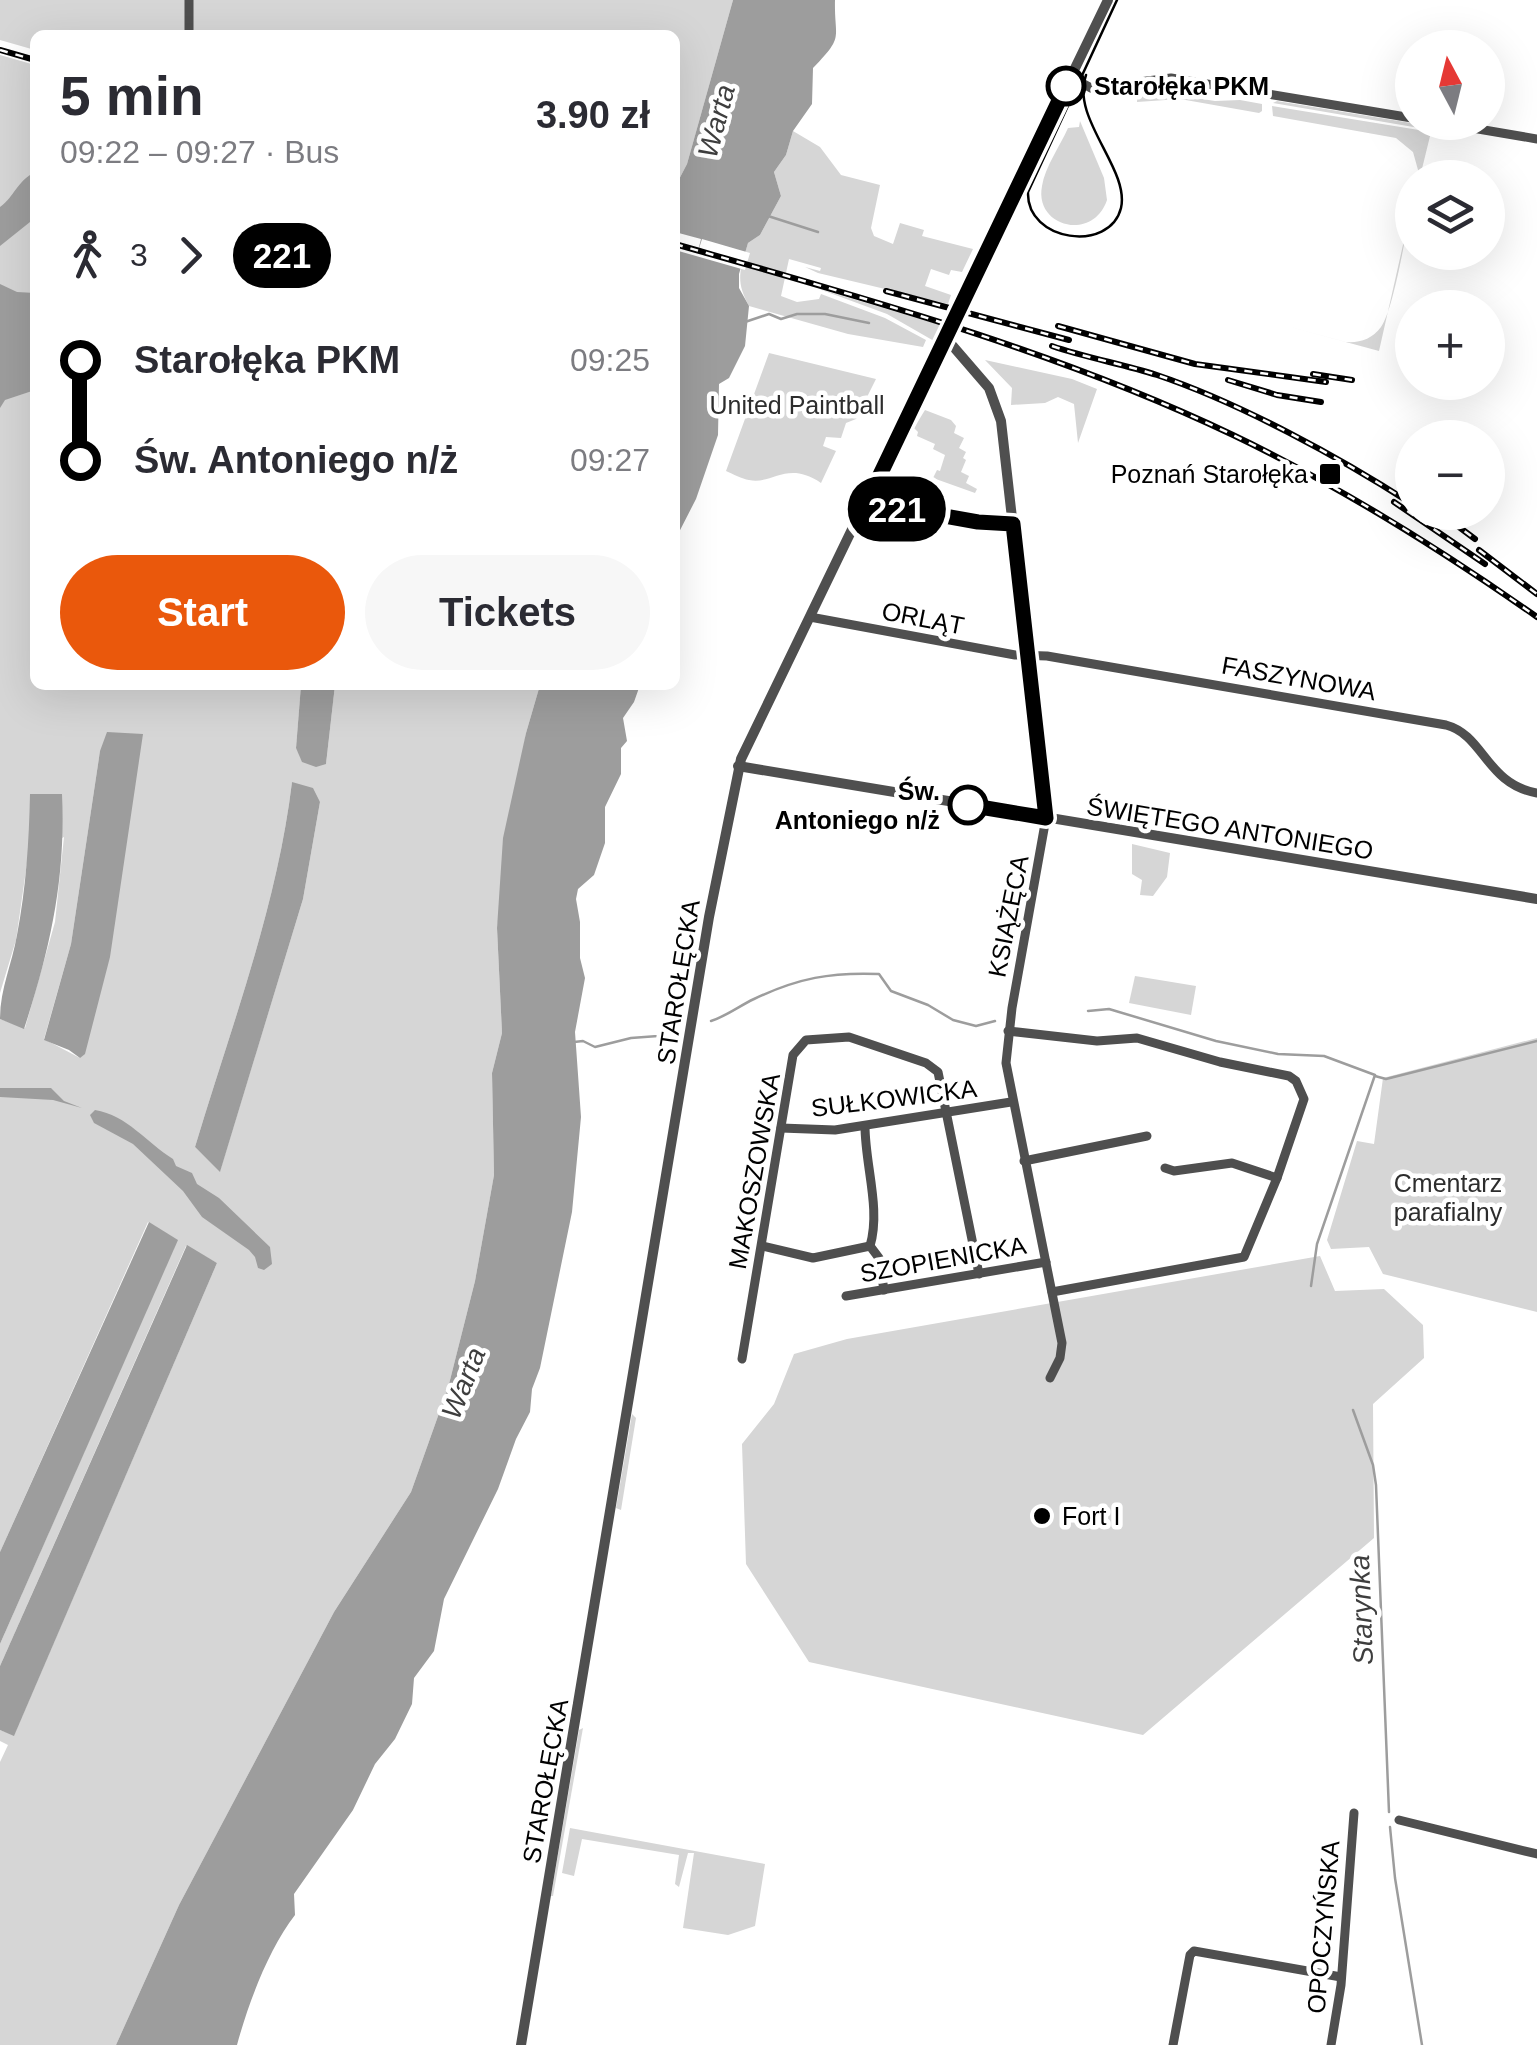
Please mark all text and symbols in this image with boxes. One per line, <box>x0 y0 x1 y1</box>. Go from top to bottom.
north arrow <box>1395 30 1505 140</box>
map controls <box>1395 30 1505 530</box>
text: 5 min <box>60 65 204 127</box>
marker: Starołęka PKM <box>1047 67 1085 105</box>
place label: Starołęka PKM <box>1094 72 1269 100</box>
water label: Warta <box>692 81 741 161</box>
text: 3.90 zł <box>536 94 650 136</box>
text: 09:22 – 09:27 · Bus <box>60 134 339 170</box>
button: layers <box>1395 160 1505 270</box>
icon: walk <box>60 228 115 283</box>
icon: forward <box>163 228 218 283</box>
text: 221 <box>253 236 311 275</box>
text: 3 <box>130 237 148 273</box>
button: + <box>1395 290 1505 400</box>
text: Starołęka PKM <box>134 339 400 381</box>
text: 09:25 <box>570 342 650 378</box>
park label: United Paintball <box>709 391 885 419</box>
button: − <box>1395 420 1505 530</box>
text: Św. Antoniego n/ż <box>134 439 458 481</box>
text: 09:27 <box>570 442 650 478</box>
place label: Poznań Starołęka <box>1111 460 1308 488</box>
marker: Poznań Starołęka <box>1317 461 1343 487</box>
line badge: 221 <box>840 476 954 542</box>
text: 221 <box>868 490 926 529</box>
button: Start <box>60 555 345 670</box>
button: Tickets <box>365 555 650 670</box>
street label: ORLĄT <box>879 596 967 640</box>
street label: FASZYNOWA <box>1220 651 1379 705</box>
place label: Św. Antoniego n/ż <box>775 776 940 834</box>
marker: Św. Antoniego n/ż <box>949 786 987 824</box>
street label: ŚWIĘTEGO ANTONIEGO <box>1085 791 1375 864</box>
street label: KSIĄŻĘCA <box>982 852 1034 979</box>
street label: STAROŁĘCKA <box>651 897 705 1066</box>
street label: MAKOSZOWSKA <box>723 1070 785 1271</box>
street label: SUŁKOWICKA <box>810 1074 979 1122</box>
park label: Cmentarz parafialny <box>1394 1169 1503 1226</box>
street label: SZOPIENICKA <box>858 1231 1029 1287</box>
water label: Warta <box>435 1343 492 1423</box>
place label: Fort I <box>1062 1502 1120 1530</box>
marker: Fort I <box>1031 1505 1053 1527</box>
water label: Starynka <box>1344 1554 1379 1666</box>
street label: STAROŁĘCKA <box>517 1696 573 1865</box>
street label: OPOCZYŃSKA <box>1301 1839 1345 2015</box>

